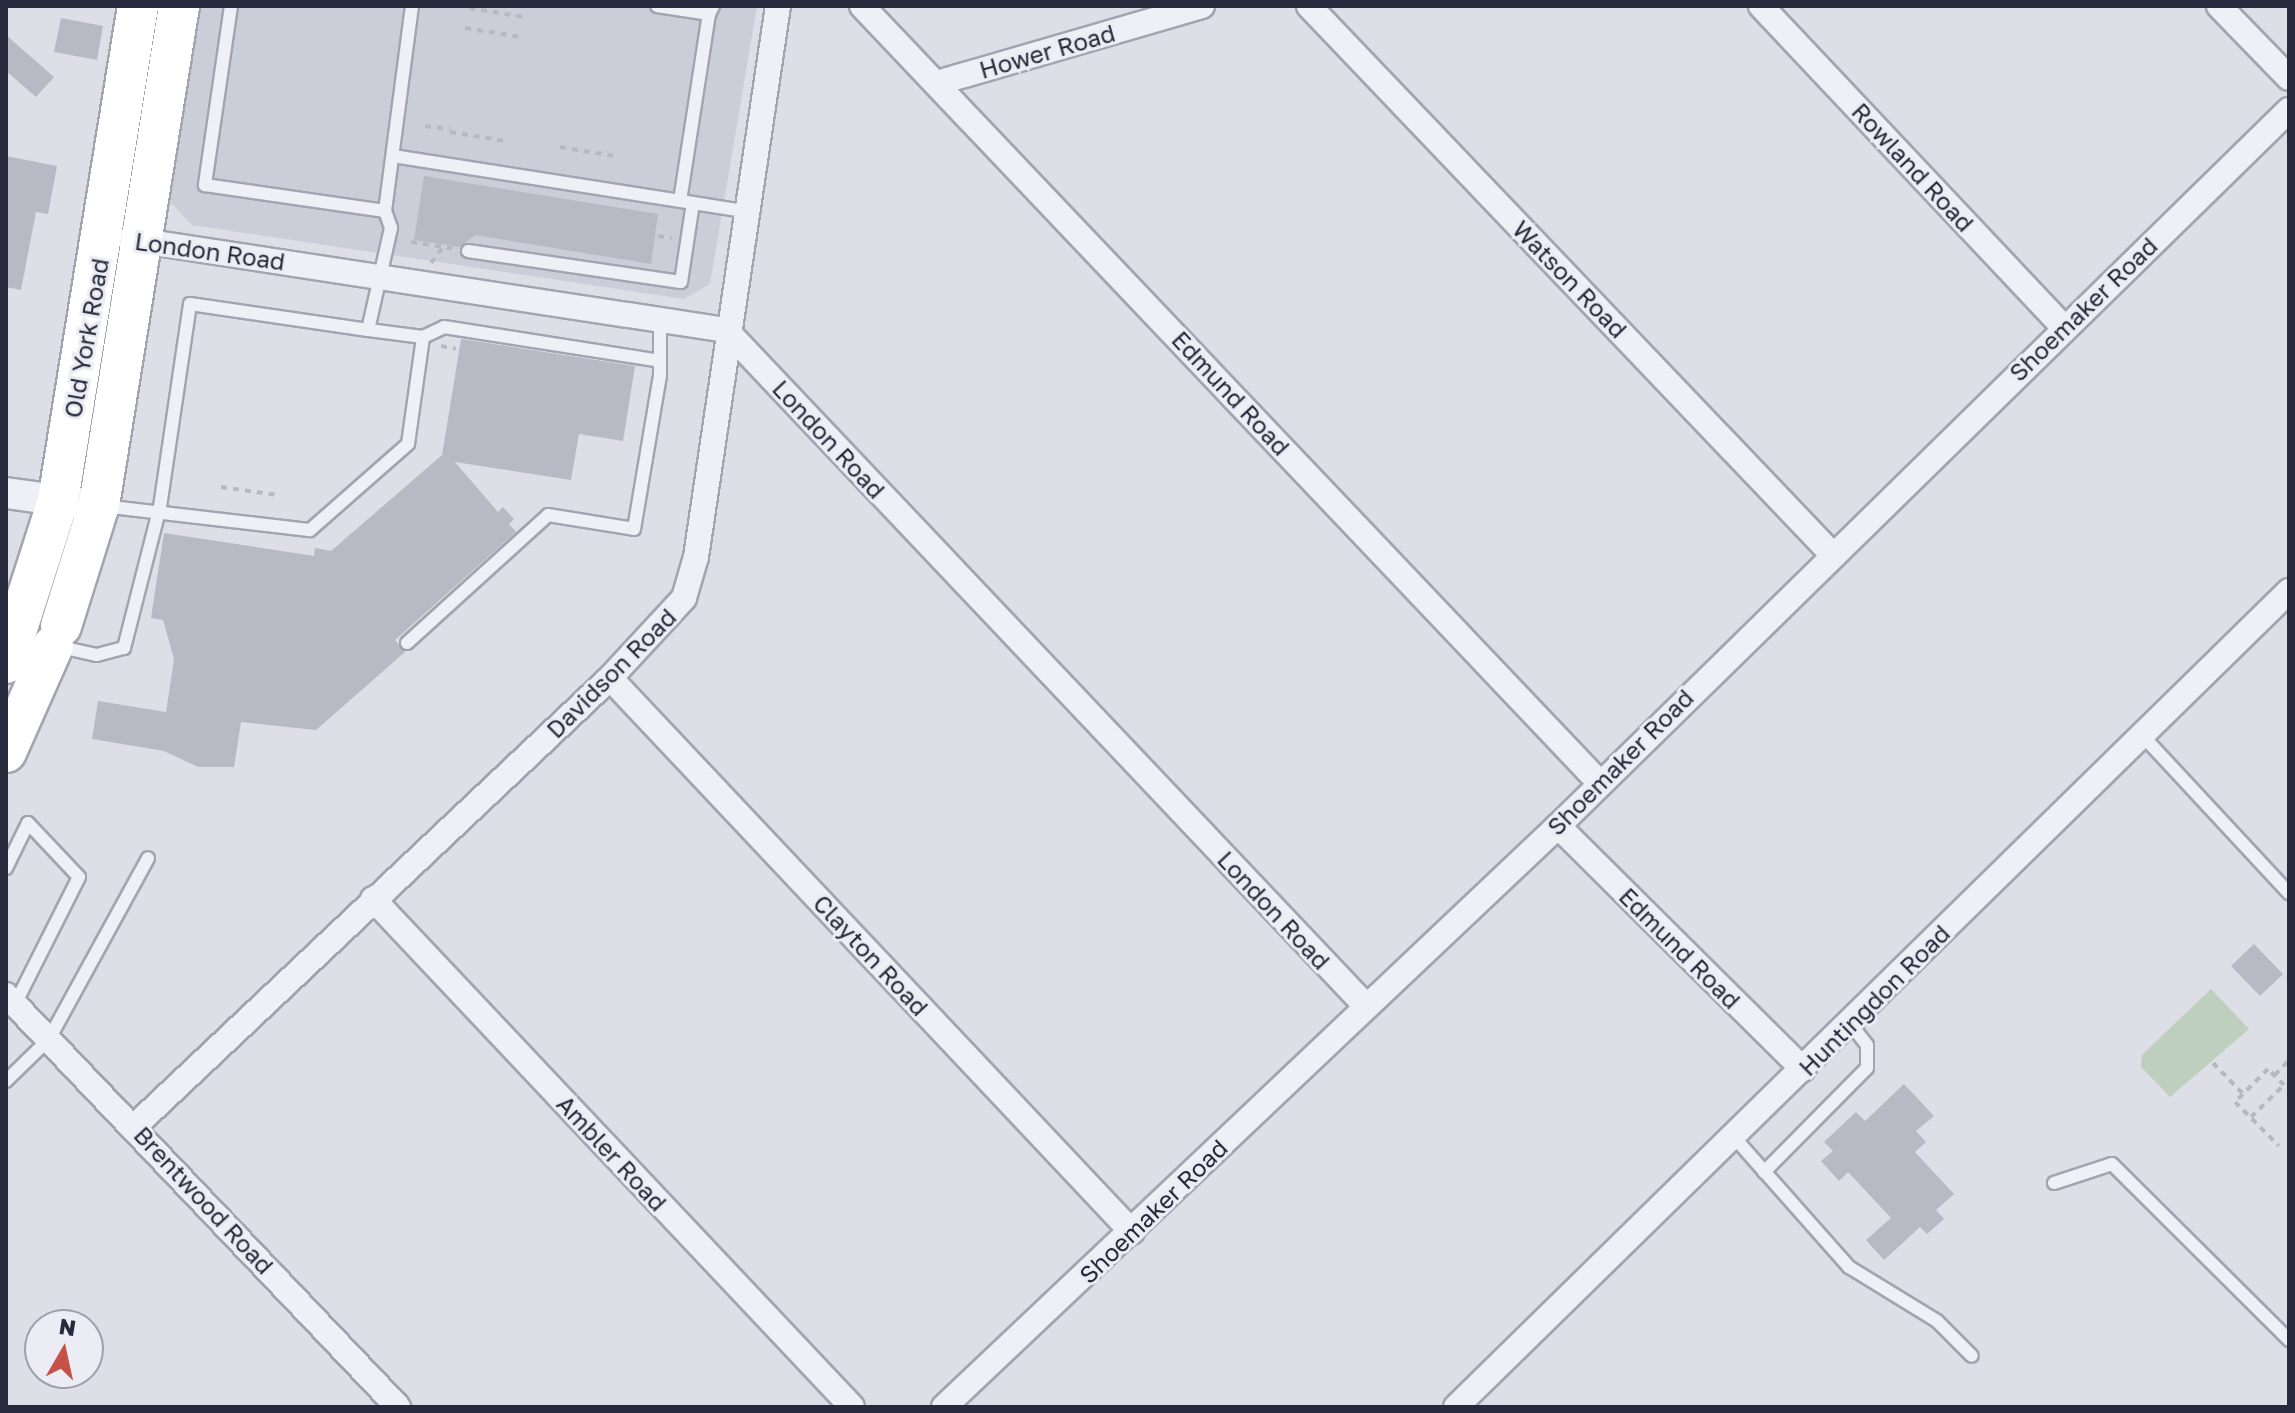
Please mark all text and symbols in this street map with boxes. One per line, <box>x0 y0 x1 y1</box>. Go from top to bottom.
street label: Hower Road <box>976 18 1118 84</box>
street label: Rowland Road <box>1846 97 1980 237</box>
street label: Watson Road <box>1507 214 1633 344</box>
street label: London Road <box>133 226 287 276</box>
street label: Shoemaker Road <box>2003 231 2163 387</box>
street label: Old York Road <box>58 256 114 420</box>
street label: Edmund Road <box>1166 325 1296 461</box>
street label: London Road <box>767 374 891 504</box>
street label: Davidson Road <box>540 602 682 744</box>
street label: Shoemaker Road <box>1541 683 1699 841</box>
street label: London Road <box>1212 845 1336 975</box>
street label: Edmund Road <box>1614 882 1746 1014</box>
street label: Clayton Road <box>808 889 934 1021</box>
street label: Huntingdon Road <box>1793 919 1955 1081</box>
street label: Ambler Road <box>551 1089 673 1217</box>
street label: Brentwood Road <box>128 1120 280 1280</box>
street label: Shoemaker Road <box>1073 1133 1233 1289</box>
north arrow <box>24 1309 104 1389</box>
text: N <box>57 1312 78 1341</box>

